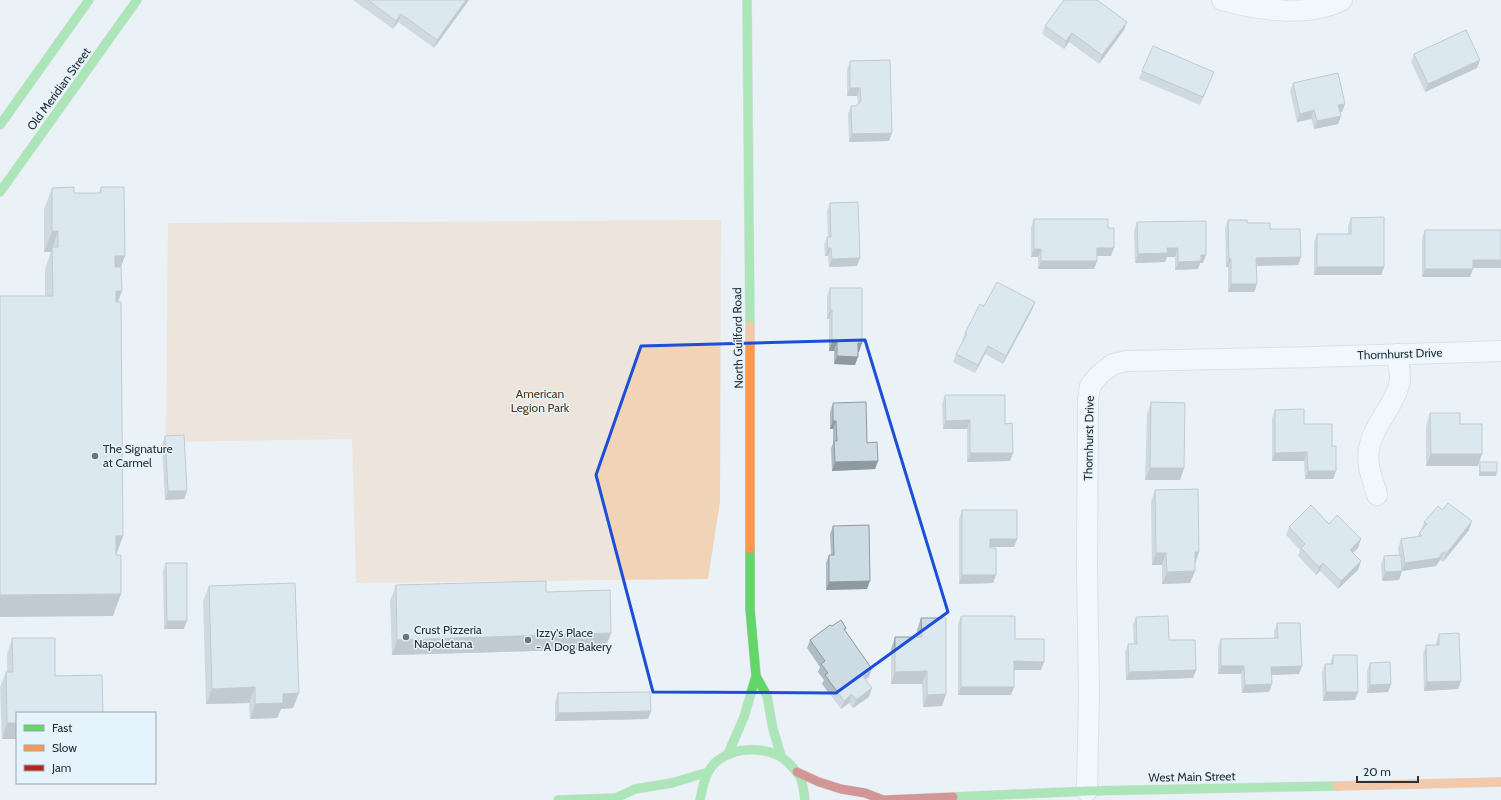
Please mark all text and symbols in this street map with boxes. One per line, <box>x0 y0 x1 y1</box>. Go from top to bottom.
street label: Old Meridian Street <box>24 44 94 133</box>
street label: North Guilford Road <box>729 287 746 389</box>
street label: Thornhurst Drive <box>1357 345 1443 362</box>
park label: American Legion Park <box>511 386 570 415</box>
street label: Thornhurst Drive <box>1080 395 1097 481</box>
place label: The Signature at Carmel <box>103 441 173 470</box>
marker: The Signature at Carmel <box>90 451 100 461</box>
place label: Crust Pizzeria Napoletana <box>414 622 482 651</box>
place label: Izzy's Place - A Dog Bakery <box>536 625 612 654</box>
marker: Crust Pizzeria Napoletana <box>401 632 411 642</box>
marker: Izzy's Place - A Dog Bakery <box>523 635 533 645</box>
legend <box>16 712 156 784</box>
text: Fast <box>52 720 72 735</box>
text: Slow <box>52 740 77 755</box>
scale bar <box>1357 758 1418 784</box>
text: Jam <box>51 760 71 775</box>
text: 20 m <box>1363 764 1391 779</box>
street label: West Main Street <box>1148 768 1236 785</box>

